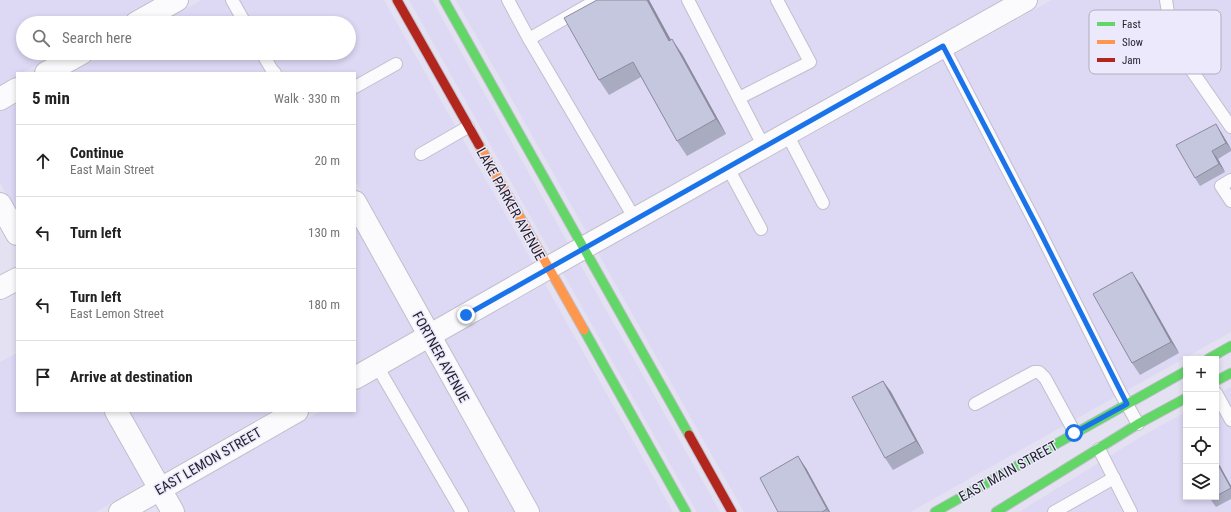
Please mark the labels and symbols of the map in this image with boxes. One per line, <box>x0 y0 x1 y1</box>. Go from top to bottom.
legend <box>1089 10 1221 74</box>
text: Fast <box>1122 18 1141 31</box>
text: Slow <box>1122 36 1143 49</box>
text: Jam <box>1122 54 1141 67</box>
street label: LAKE PARKER AVENUE <box>473 145 549 263</box>
route end <box>457 306 475 324</box>
street label: FORTNER AVENUE <box>409 309 473 405</box>
street label: EAST LEMON STREET <box>152 424 264 498</box>
route start <box>1065 424 1083 442</box>
street label: EAST MAIN STREET <box>956 437 1060 505</box>

